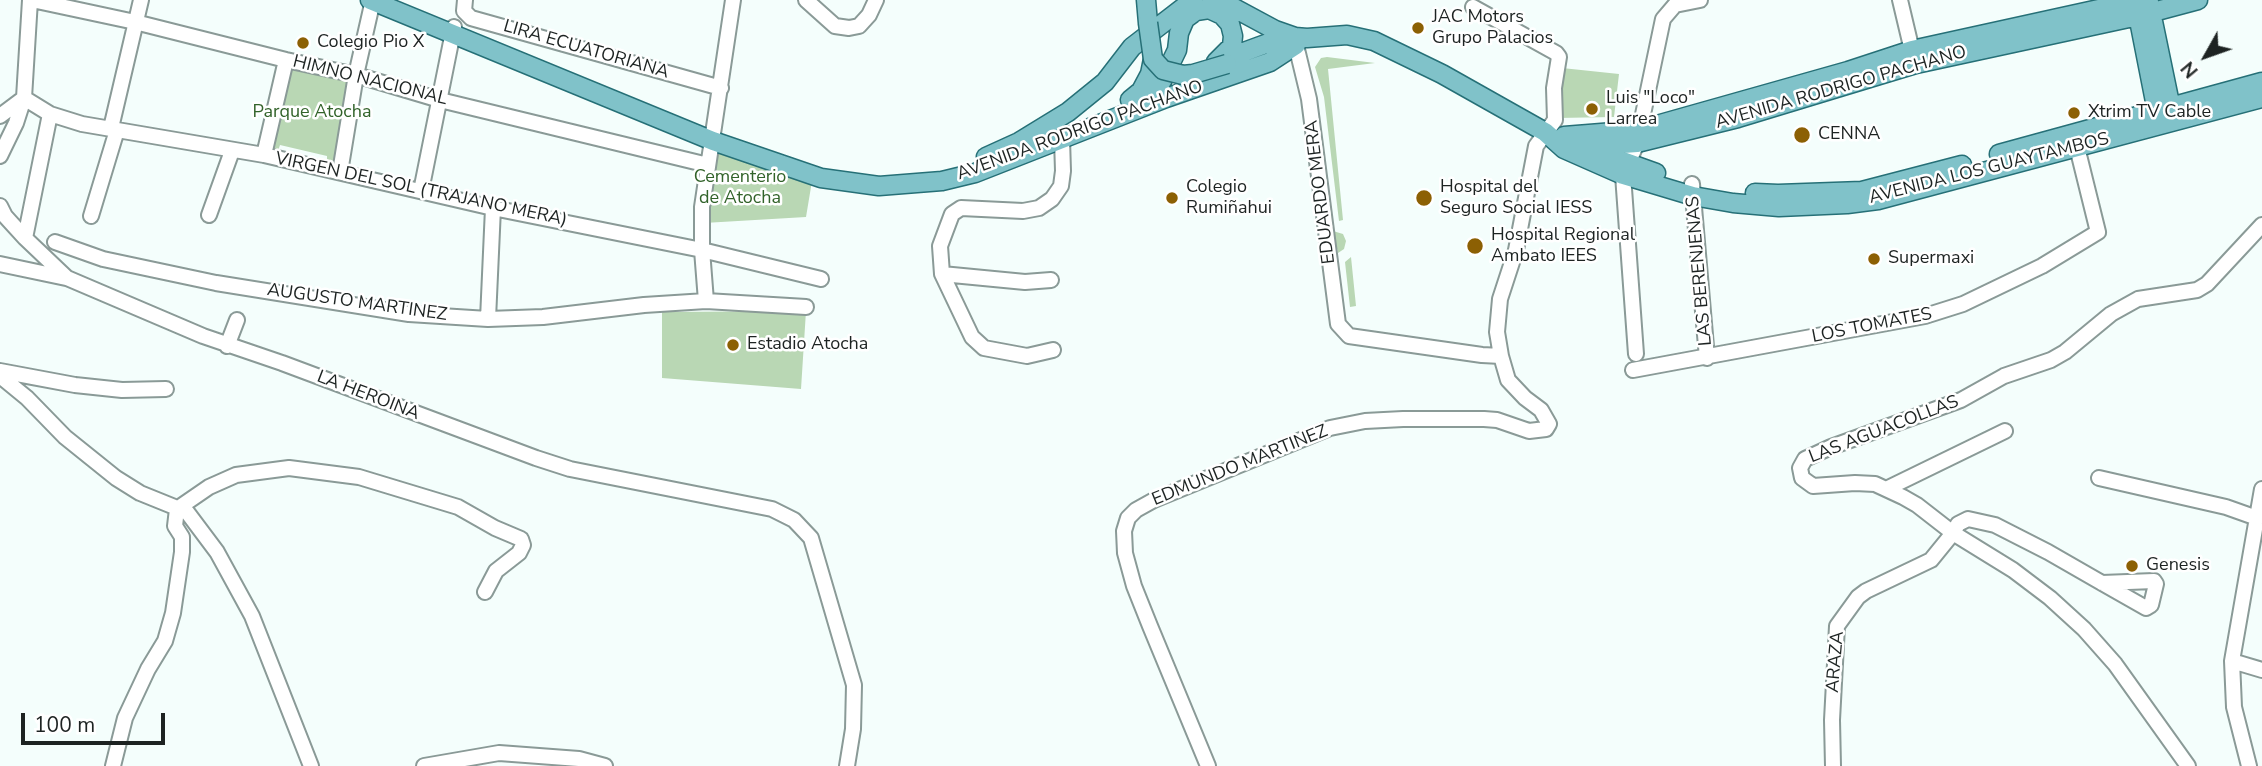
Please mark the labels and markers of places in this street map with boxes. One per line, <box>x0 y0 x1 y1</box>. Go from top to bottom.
place label: JAC Motors Grupo Palacios <box>1432 7 1553 50</box>
marker: JAC Motors Grupo Palacios <box>1410 20 1426 36</box>
place label: Colegio Pio X <box>317 32 425 54</box>
marker: Colegio Pio X <box>295 35 311 51</box>
place label: Luis "Loco" Larrea <box>1606 88 1695 130</box>
marker: Luis "Loco" Larrea <box>1584 101 1600 117</box>
place label: Xtrim TV Cable <box>2088 102 2211 124</box>
marker: Xtrim TV Cable <box>2066 105 2082 121</box>
place label: CENNA <box>1818 124 1880 146</box>
marker: CENNA <box>1792 125 1812 145</box>
place label: Colegio Rumiñahui <box>1186 177 1272 220</box>
place label: Hospital del Seguro Social IESS <box>1440 177 1592 220</box>
marker: Hospital del Seguro Social IESS <box>1414 188 1434 208</box>
marker: Colegio Rumiñahui <box>1164 190 1180 206</box>
place label: Hospital Regional Ambato IEES <box>1491 225 1635 268</box>
marker: Hospital Regional Ambato IEES <box>1465 236 1485 256</box>
place label: Supermaxi <box>1888 248 1974 270</box>
marker: Supermaxi <box>1866 251 1882 267</box>
place label: Estadio Atocha <box>747 334 868 356</box>
marker: Estadio Atocha <box>725 337 741 353</box>
place label: Genesis <box>2146 555 2210 577</box>
marker: Genesis <box>2124 558 2140 574</box>

